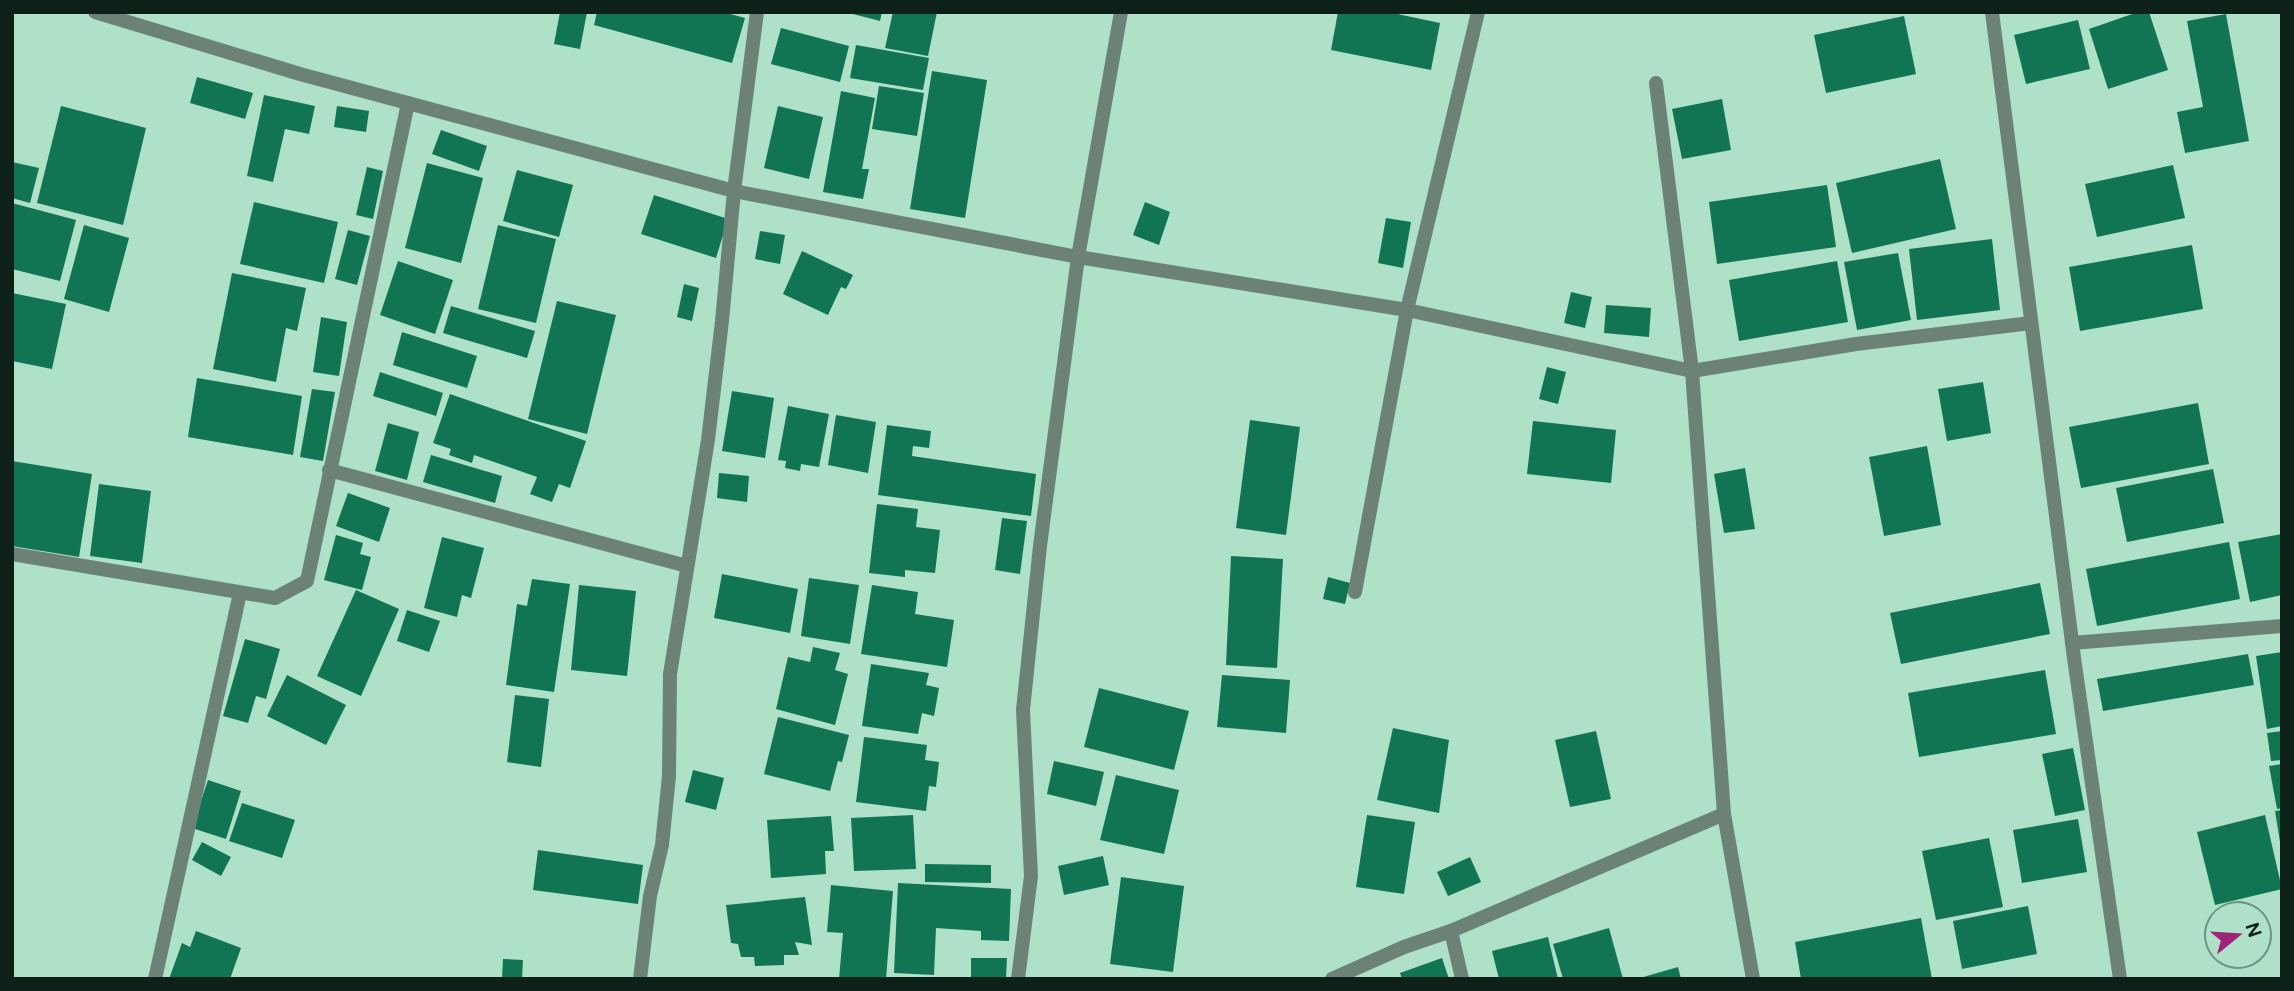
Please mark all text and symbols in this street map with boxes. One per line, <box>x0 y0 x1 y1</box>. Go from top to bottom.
north arrow <box>2203 900 2273 970</box>
text: N <box>2240 919 2268 940</box>

